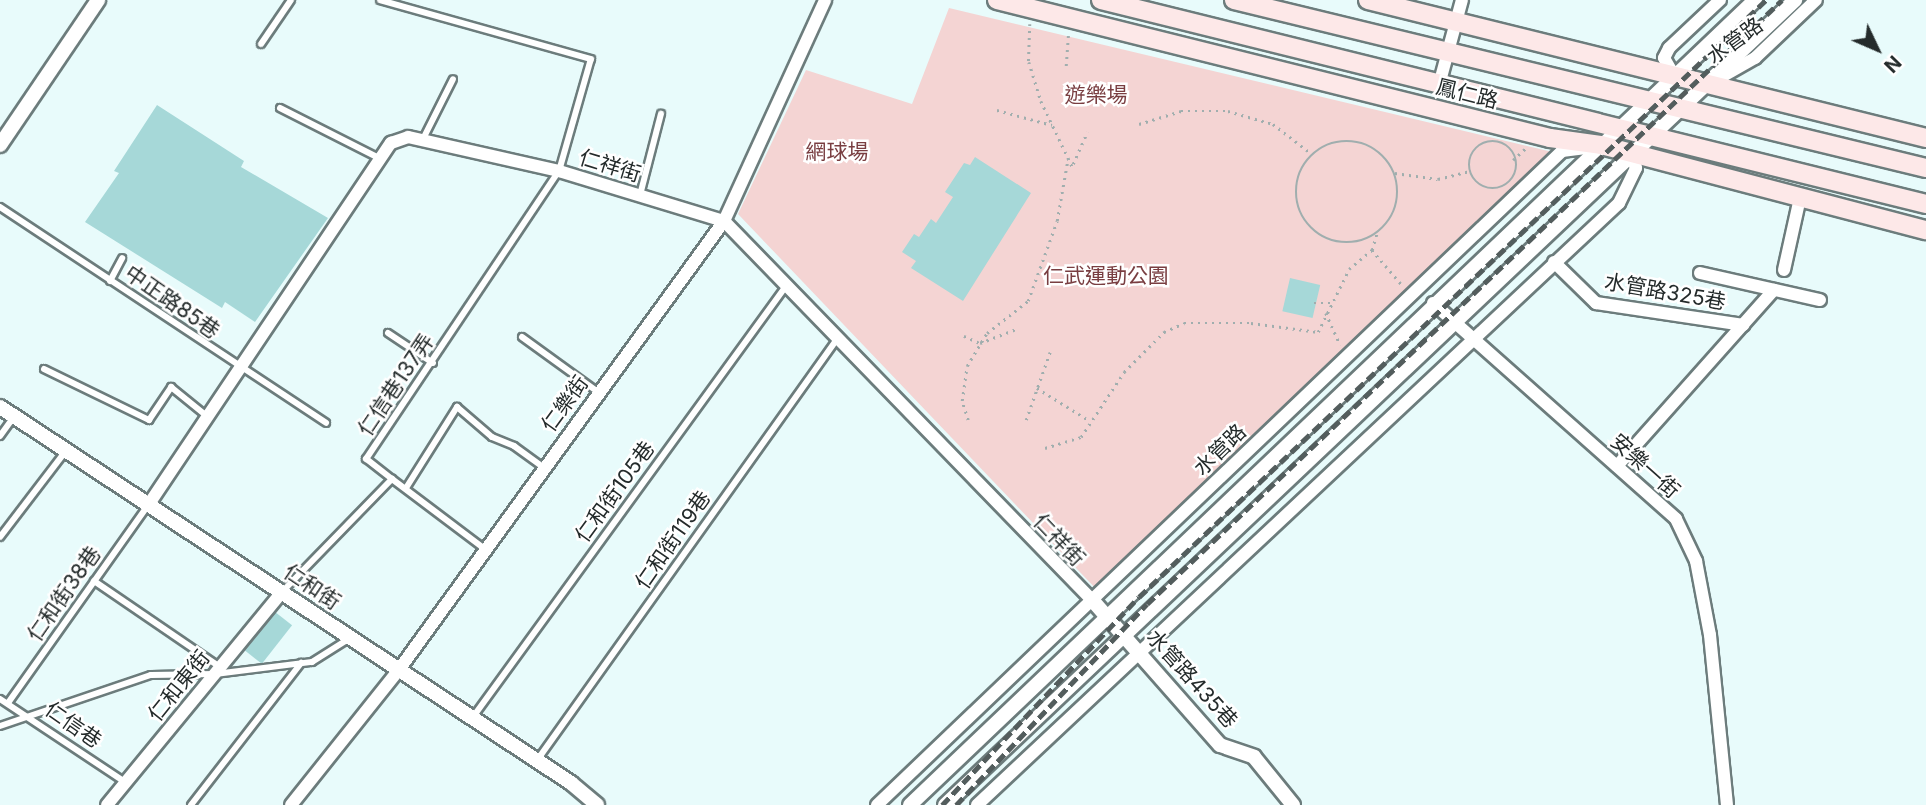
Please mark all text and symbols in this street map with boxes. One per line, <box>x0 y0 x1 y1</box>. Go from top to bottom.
street label: 水管路 <box>1702 12 1768 70</box>
north arrow <box>1842 14 1912 84</box>
text: N <box>1879 51 1906 77</box>
street label: 鳳仁路 <box>1433 74 1501 114</box>
park label: 遊樂場 <box>1065 82 1127 108</box>
park label: 網球場 <box>806 139 868 165</box>
street label: 仁祥街 <box>576 145 644 187</box>
street label: 中正路85巷 <box>120 260 224 344</box>
park label: 仁武運動公園 <box>1043 263 1169 289</box>
street label: 水管路325巷 <box>1602 269 1728 315</box>
street label: 仁信巷137弄 <box>353 329 439 441</box>
street label: 仁樂街 <box>536 371 594 437</box>
street label: 水管路 <box>1189 419 1251 481</box>
street label: 安樂一街 <box>1605 429 1685 503</box>
street label: 仁和街105巷 <box>570 437 660 547</box>
street label: 仁和街119巷 <box>630 486 716 594</box>
street label: 仁祥街 <box>1028 509 1090 571</box>
street label: 仁和街38巷 <box>22 542 106 646</box>
street label: 仁和街 <box>279 559 345 615</box>
street label: 水管路435巷 <box>1141 625 1243 733</box>
street label: 仁和東街 <box>143 645 215 727</box>
street label: 仁信巷 <box>40 697 106 753</box>

